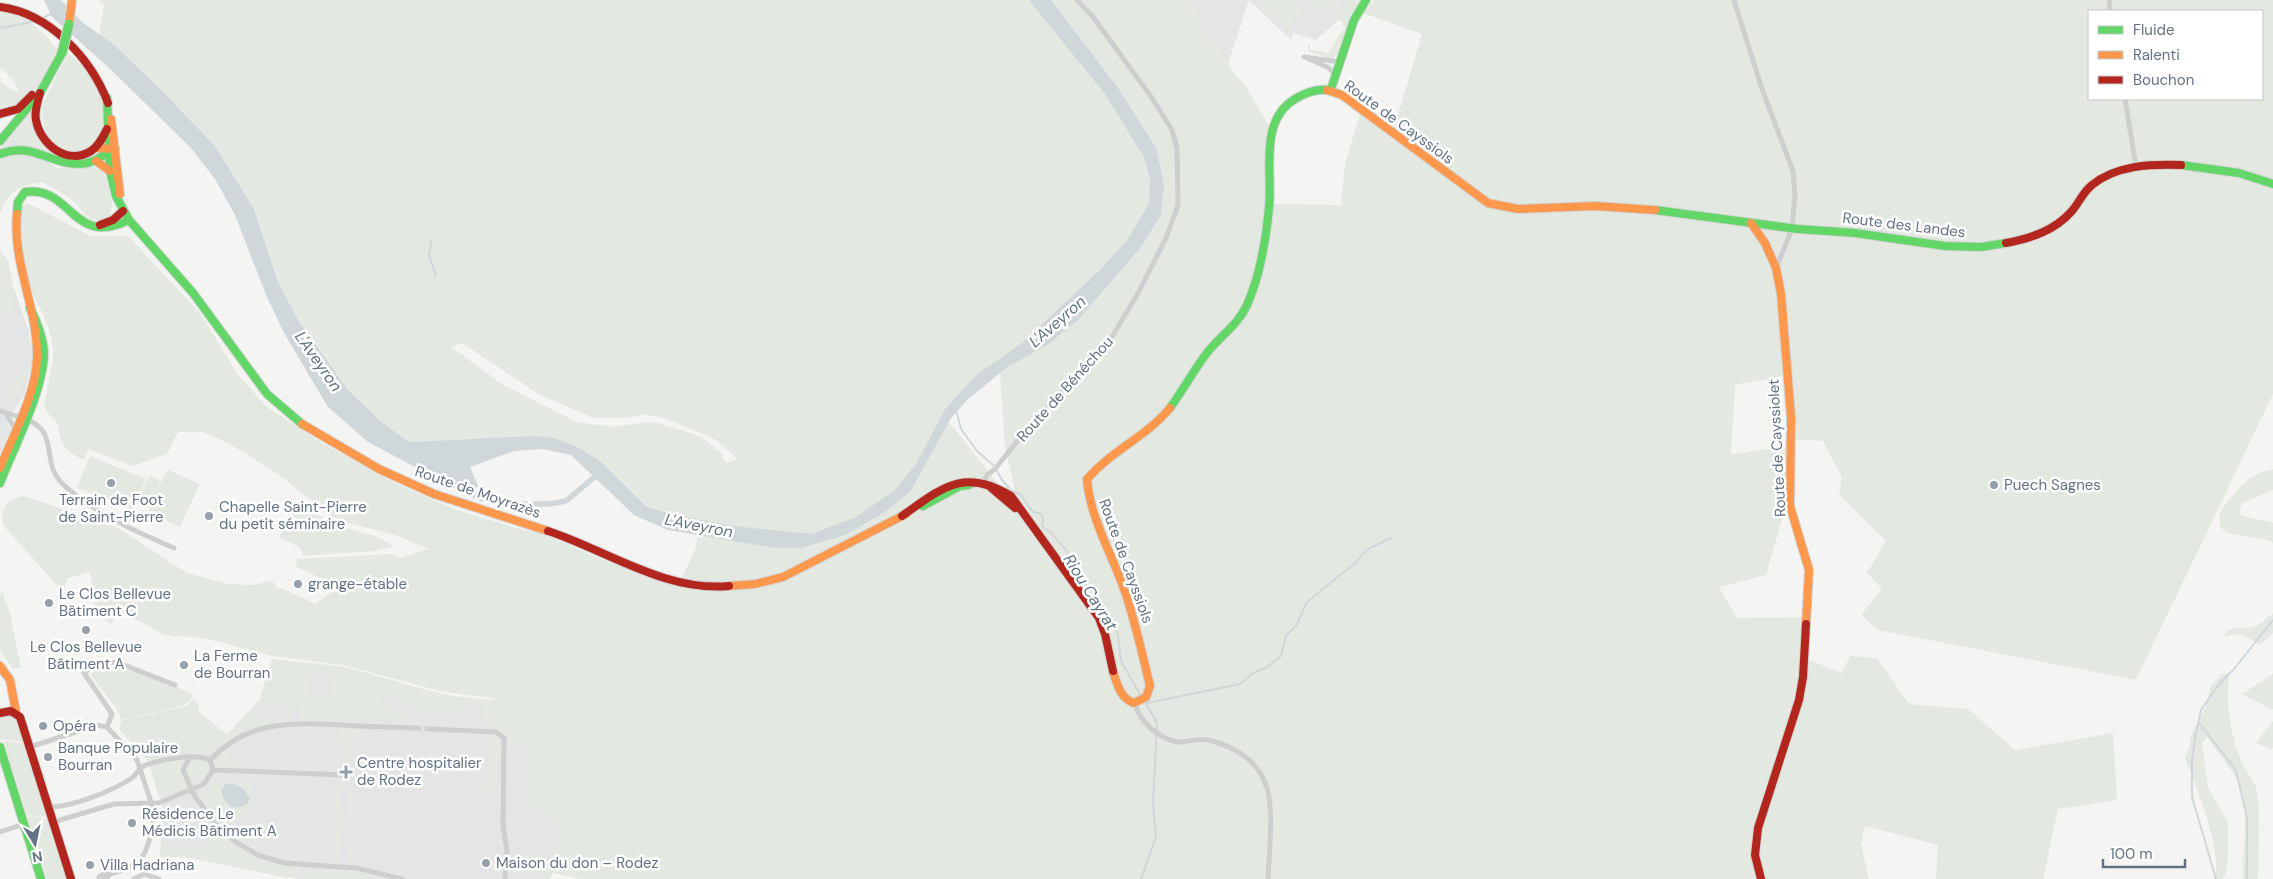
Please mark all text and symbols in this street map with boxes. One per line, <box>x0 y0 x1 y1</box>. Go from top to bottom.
legend <box>2088 10 2263 100</box>
text: Fluide <box>2133 20 2175 40</box>
text: Ralenti <box>2133 45 2180 65</box>
text: Bouchon <box>2133 70 2194 90</box>
street label: Route de Cayssiols <box>1340 75 1458 169</box>
street label: Route des Landes <box>1841 208 1967 242</box>
water label: L'Aveyron <box>1024 291 1090 352</box>
water label: L'Aveyron <box>290 327 347 396</box>
street label: Route de Bénéchou <box>1012 332 1118 446</box>
street label: Route de Cayssiolet <box>1763 379 1791 517</box>
street label: Route de Moyrazès <box>412 461 544 523</box>
place label: Puech Sagnes <box>2004 475 2101 495</box>
marker: Terrain de Foot de Saint-Pierre <box>105 477 117 489</box>
marker: Puech Sagnes <box>1988 479 2000 491</box>
place label: Terrain de Foot de Saint-Pierre <box>58 490 164 527</box>
street label: Route de Cayssiols <box>1094 496 1158 626</box>
place label: Chapelle Saint-Pierre du petit séminaire <box>219 497 367 534</box>
water label: L'Aveyron <box>663 509 735 542</box>
marker: Chapelle Saint-Pierre du petit séminaire <box>203 510 215 522</box>
water label: Riou Cayrat <box>1059 550 1123 635</box>
place label: grange-étable <box>308 574 407 594</box>
marker: grange-étable <box>292 578 304 590</box>
place label: Le Clos Bellevue Bâtiment C <box>59 584 171 621</box>
marker: Le Clos Bellevue Bâtiment C <box>43 597 55 609</box>
marker: Le Clos Bellevue Bâtiment A <box>80 624 92 636</box>
place label: Le Clos Bellevue Bâtiment A <box>30 637 142 674</box>
place label: La Ferme de Bourran <box>194 646 270 683</box>
marker: La Ferme de Bourran <box>178 659 190 671</box>
place label: Opéra <box>53 716 96 736</box>
marker: Opéra <box>37 720 49 732</box>
place label: Banque Populaire Bourran <box>58 738 178 775</box>
marker: Banque Populaire Bourran <box>42 751 54 763</box>
place label: Centre hospitalier de Rodez <box>357 753 482 790</box>
marker: Centre hospitalier de Rodez <box>339 765 353 779</box>
place label: Résidence Le Médicis Bâtiment A <box>142 804 277 841</box>
marker: Résidence Le Médicis Bâtiment A <box>126 817 138 829</box>
north arrow <box>10 819 60 869</box>
scale bar <box>2103 836 2186 868</box>
text: 100 m <box>2110 844 2153 864</box>
text: N <box>31 847 44 867</box>
place label: Maison du don – Rodez <box>496 853 659 873</box>
place label: Villa Hadriana <box>100 855 194 875</box>
marker: Maison du don – Rodez <box>480 857 492 869</box>
marker: Villa Hadriana <box>84 859 96 871</box>

